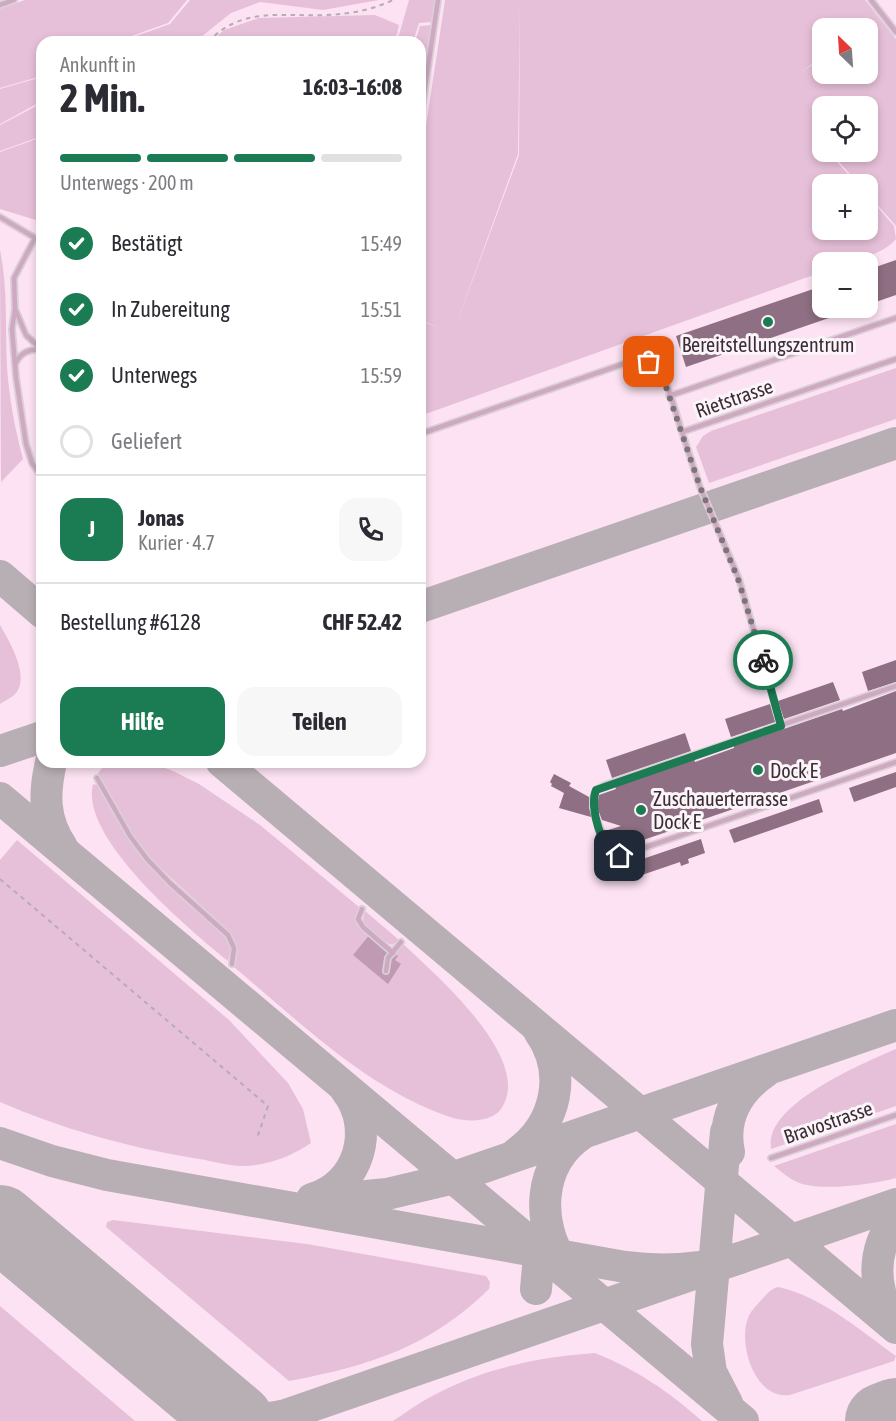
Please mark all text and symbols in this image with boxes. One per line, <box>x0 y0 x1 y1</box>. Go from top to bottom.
north arrow <box>812 18 878 84</box>
map controls <box>812 18 878 318</box>
text: Ankunft in <box>60 53 136 76</box>
text: 16:03–16:08 <box>303 74 402 100</box>
text: 2 Min. <box>60 76 145 120</box>
button: locate <box>812 96 878 162</box>
text: Unterwegs · 200 m <box>60 171 194 194</box>
button: + <box>812 174 878 240</box>
icon: check <box>60 227 93 260</box>
text: Bestätigt <box>111 230 183 256</box>
text: 15:49 <box>361 232 402 255</box>
button: − <box>812 252 878 318</box>
icon: check <box>60 293 93 326</box>
text: In Zubereitung <box>111 296 230 322</box>
text: 15:51 <box>361 298 402 321</box>
marker: Bereitstellungszentrum <box>761 315 775 329</box>
place label: Bereitstellungszentrum <box>682 333 854 356</box>
pin <box>623 336 674 387</box>
icon: bag <box>632 345 665 378</box>
icon: check <box>60 359 93 392</box>
text: Unterwegs <box>111 362 197 388</box>
text: 15:59 <box>361 364 402 387</box>
street label: Rietstrasse <box>692 374 776 422</box>
text: Geliefert <box>111 428 182 454</box>
button: phone <box>339 498 402 561</box>
text: Jonas <box>138 505 184 531</box>
text: J <box>88 516 95 542</box>
text: Kurier · 4.7 <box>138 531 215 554</box>
text: Bestellung #6128 <box>60 609 201 635</box>
text: CHF 52.42 <box>322 609 402 635</box>
courier <box>733 630 793 690</box>
icon: bike <box>747 644 780 677</box>
button: Hilfe <box>60 687 225 756</box>
button: Teilen <box>237 687 402 756</box>
place label: Dock E <box>770 759 819 782</box>
marker: Dock E <box>751 763 765 777</box>
place label: Zuschauerterrasse Dock E <box>653 787 788 833</box>
marker: Zuschauerterrasse Dock E <box>634 803 648 817</box>
pin <box>594 830 645 881</box>
icon: home <box>603 839 636 872</box>
street label: Bravostrasse <box>781 1096 875 1148</box>

